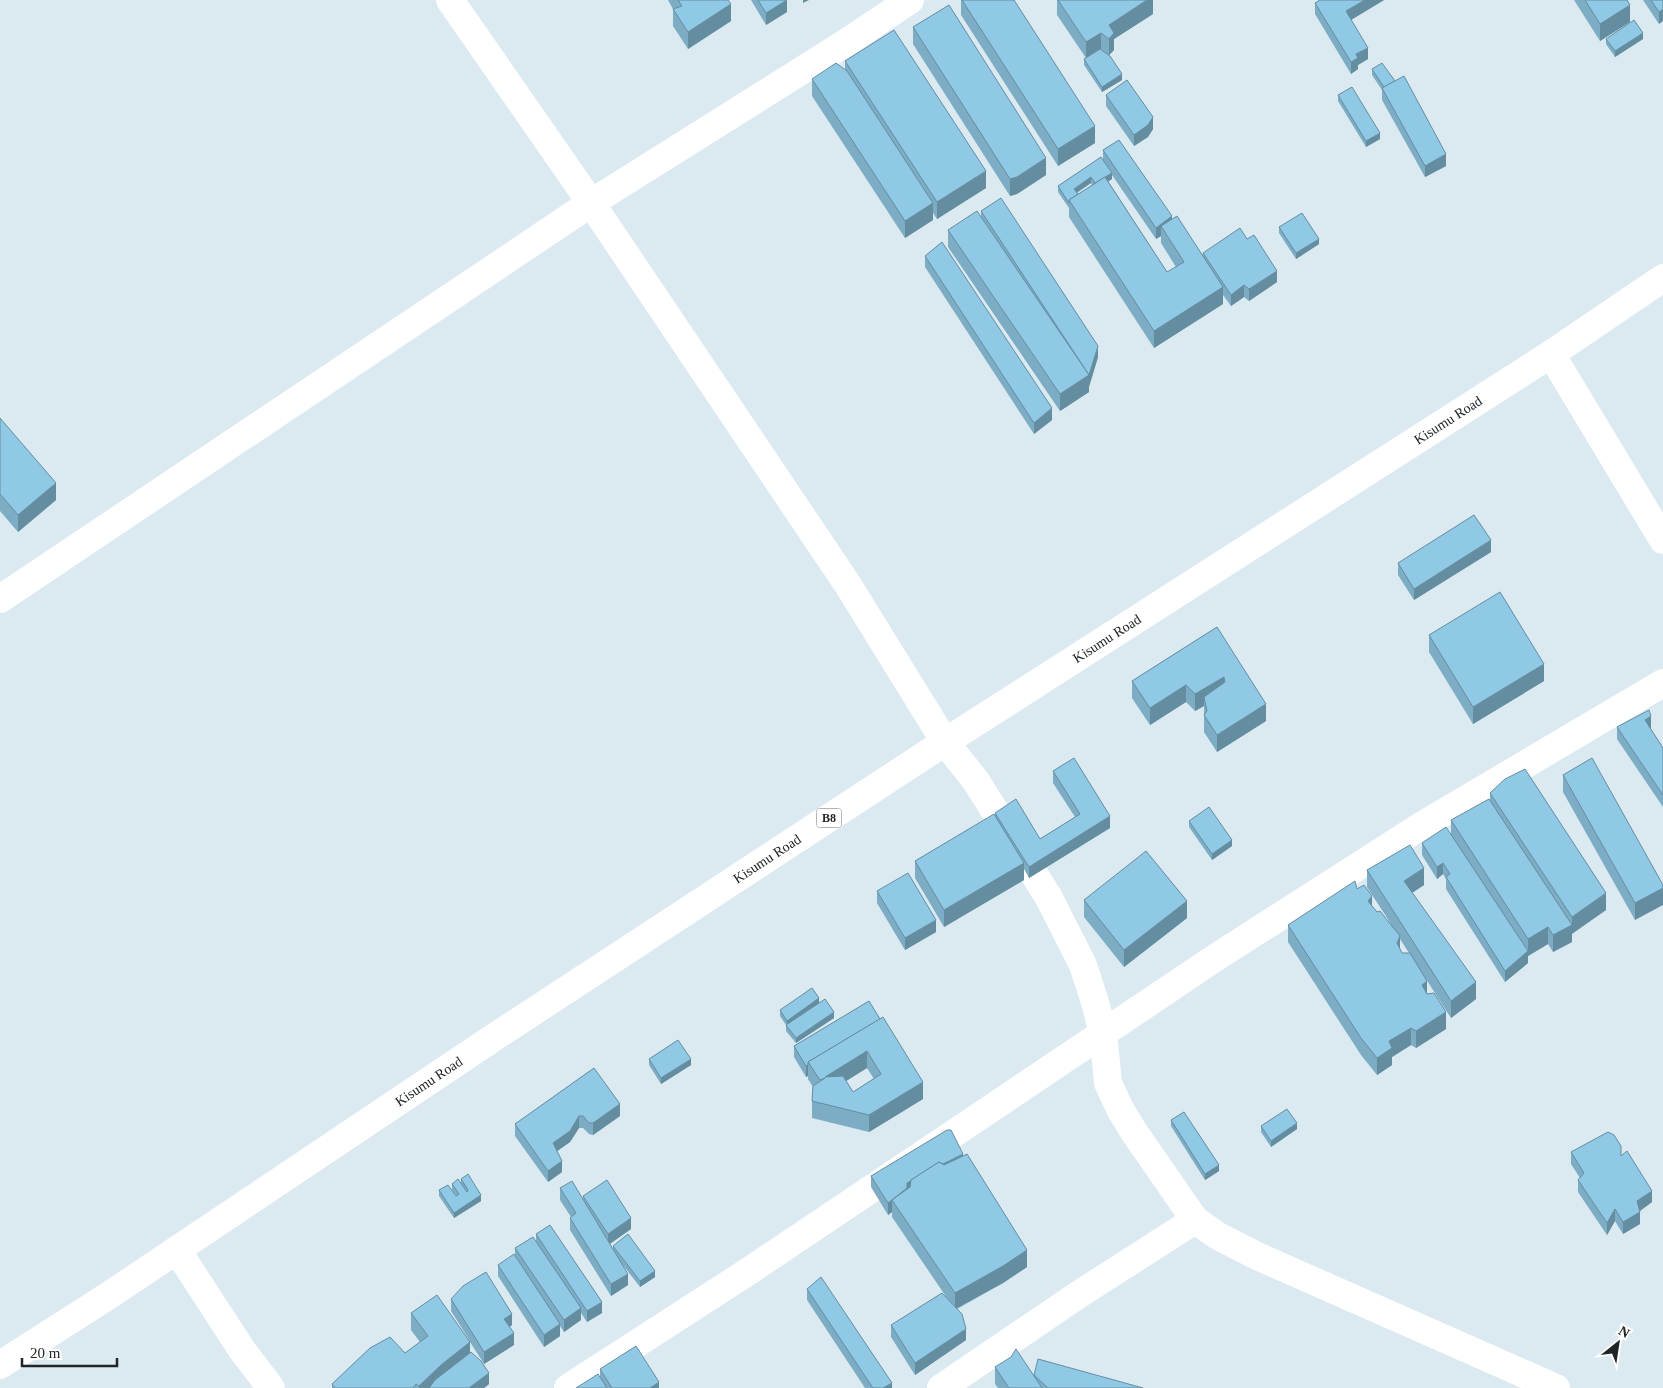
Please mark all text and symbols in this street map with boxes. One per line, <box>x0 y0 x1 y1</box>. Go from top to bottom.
street label: Kisumu Road <box>1411 393 1484 447</box>
street label: Kisumu Road <box>1070 611 1143 666</box>
road number: B8 <box>816 808 842 828</box>
street label: Kisumu Road <box>730 831 803 886</box>
street label: Kisumu Road <box>392 1053 465 1109</box>
north arrow <box>1593 1318 1643 1368</box>
text: N <box>1616 1323 1632 1341</box>
scale bar <box>22 1336 118 1368</box>
text: 20 m <box>30 1345 61 1361</box>

